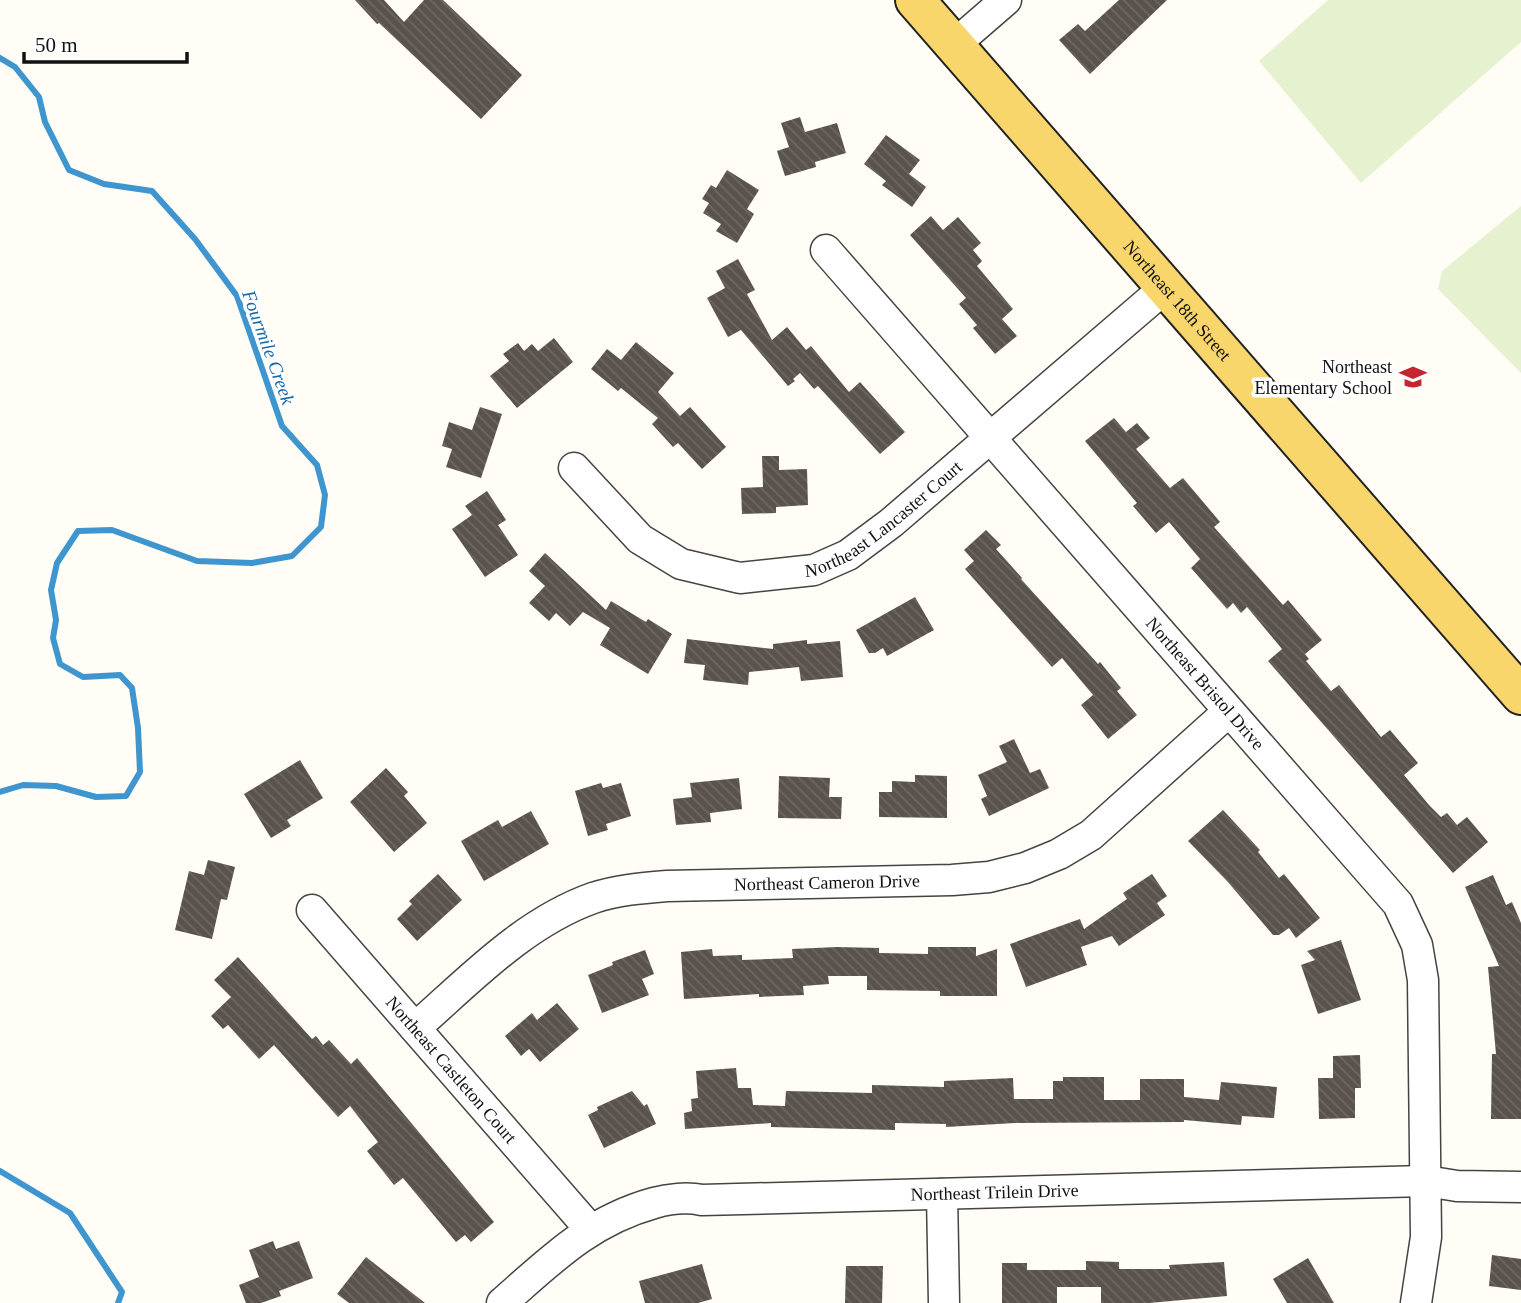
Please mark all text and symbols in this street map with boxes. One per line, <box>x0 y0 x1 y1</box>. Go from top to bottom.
scale bar <box>24 21 187 65</box>
text: 50 m <box>35 33 78 57</box>
street label: Northeast 18th Street <box>1119 236 1235 365</box>
water label: Fourmile Creek <box>238 286 299 408</box>
place label: Northeast Elementary School <box>1255 357 1392 398</box>
school or university icon: Northeast Elementary School <box>1398 362 1428 392</box>
street label: Northeast Lancaster Court <box>804 457 966 581</box>
street label: Northeast Bristol Drive <box>1142 613 1268 754</box>
street label: Northeast Cameron Drive <box>734 871 920 895</box>
street label: Northeast Castleton Court <box>382 992 521 1147</box>
street label: Northeast Trilein Drive <box>910 1180 1079 1205</box>

